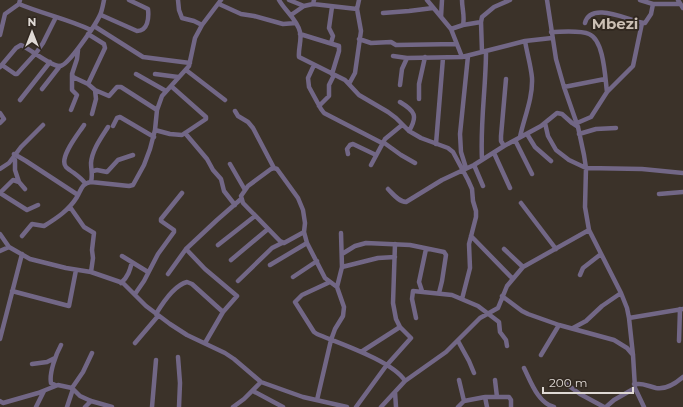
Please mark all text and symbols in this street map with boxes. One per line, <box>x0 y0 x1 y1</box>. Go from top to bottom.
north arrow <box>12 12 52 52</box>
district label: Mbezi <box>592 14 638 33</box>
text: N <box>28 15 36 29</box>
scale bar <box>543 369 633 395</box>
text: 200 m <box>549 375 588 390</box>

